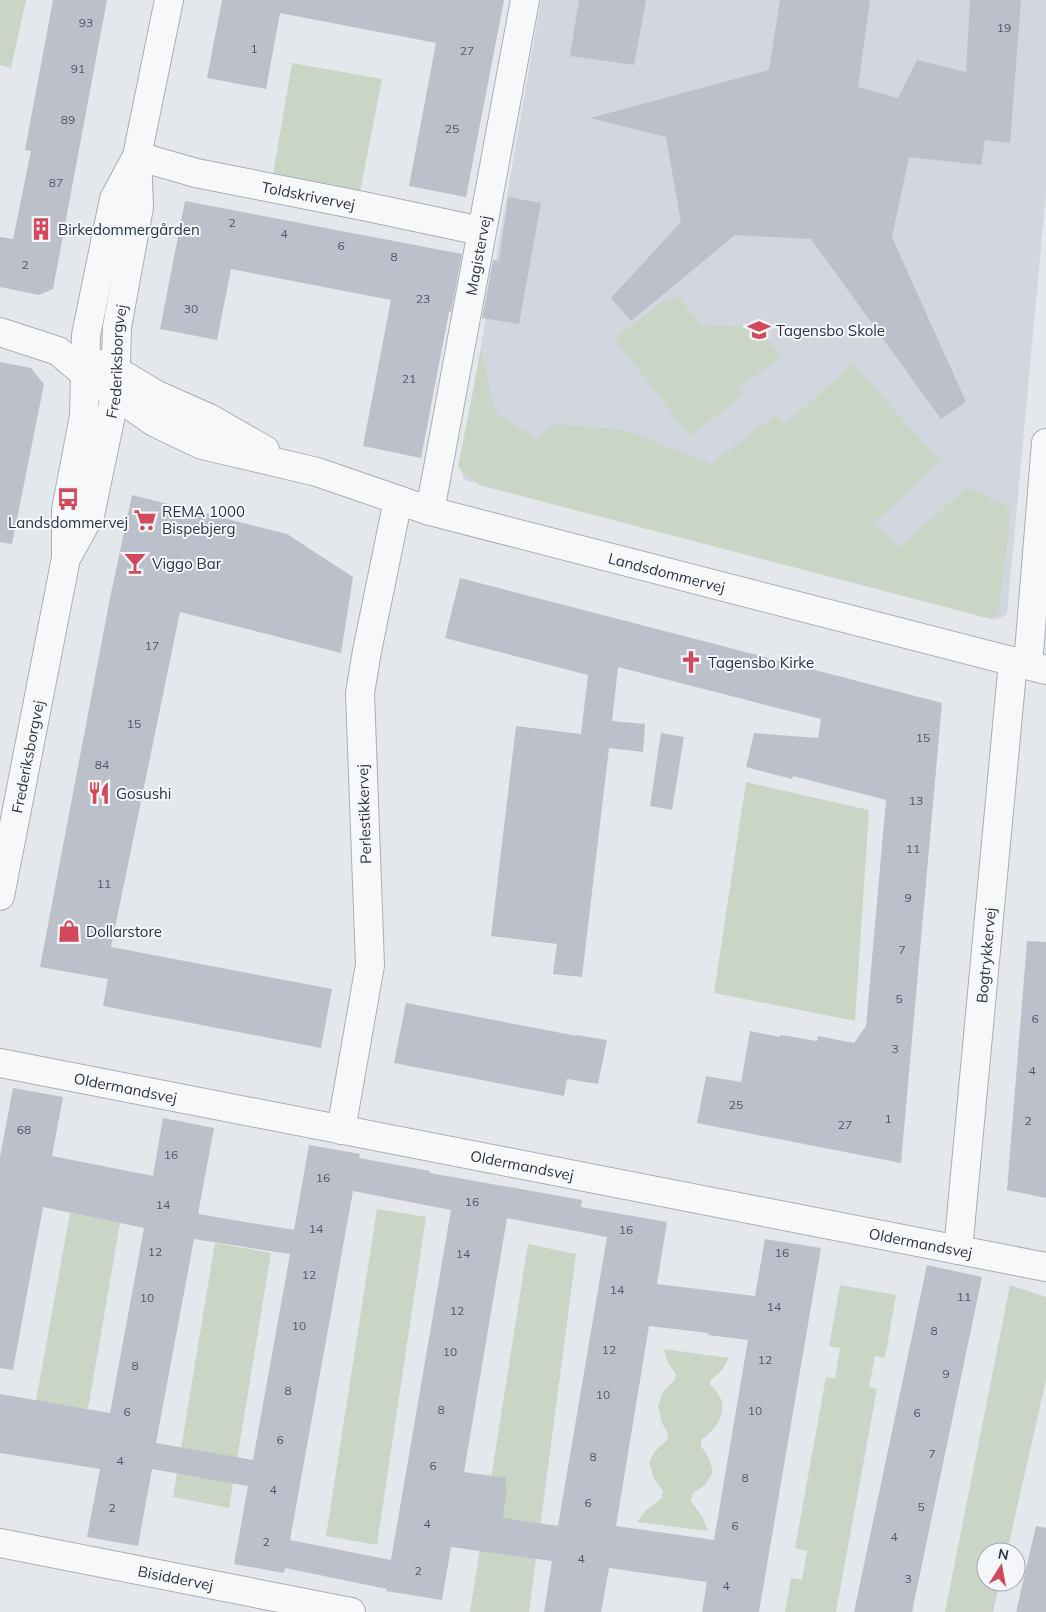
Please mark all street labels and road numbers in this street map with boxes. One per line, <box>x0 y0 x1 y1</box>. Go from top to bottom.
street label: Toldskrivervej <box>260 177 357 214</box>
street label: Magistervej <box>461 214 494 297</box>
street label: Frederiksborgvej <box>101 303 131 420</box>
street label: Landsdommervej <box>606 548 727 596</box>
street label: Frederiksborgvej <box>7 699 48 815</box>
street label: Perlestikkervej <box>353 764 375 864</box>
street label: Bogtrykkervej <box>972 907 999 1004</box>
street label: Oldermandsvej <box>72 1068 179 1107</box>
street label: Oldermandsvej <box>469 1145 575 1184</box>
street label: Oldermandsvej <box>867 1223 974 1262</box>
street label: Bisiddervej <box>136 1561 215 1594</box>

